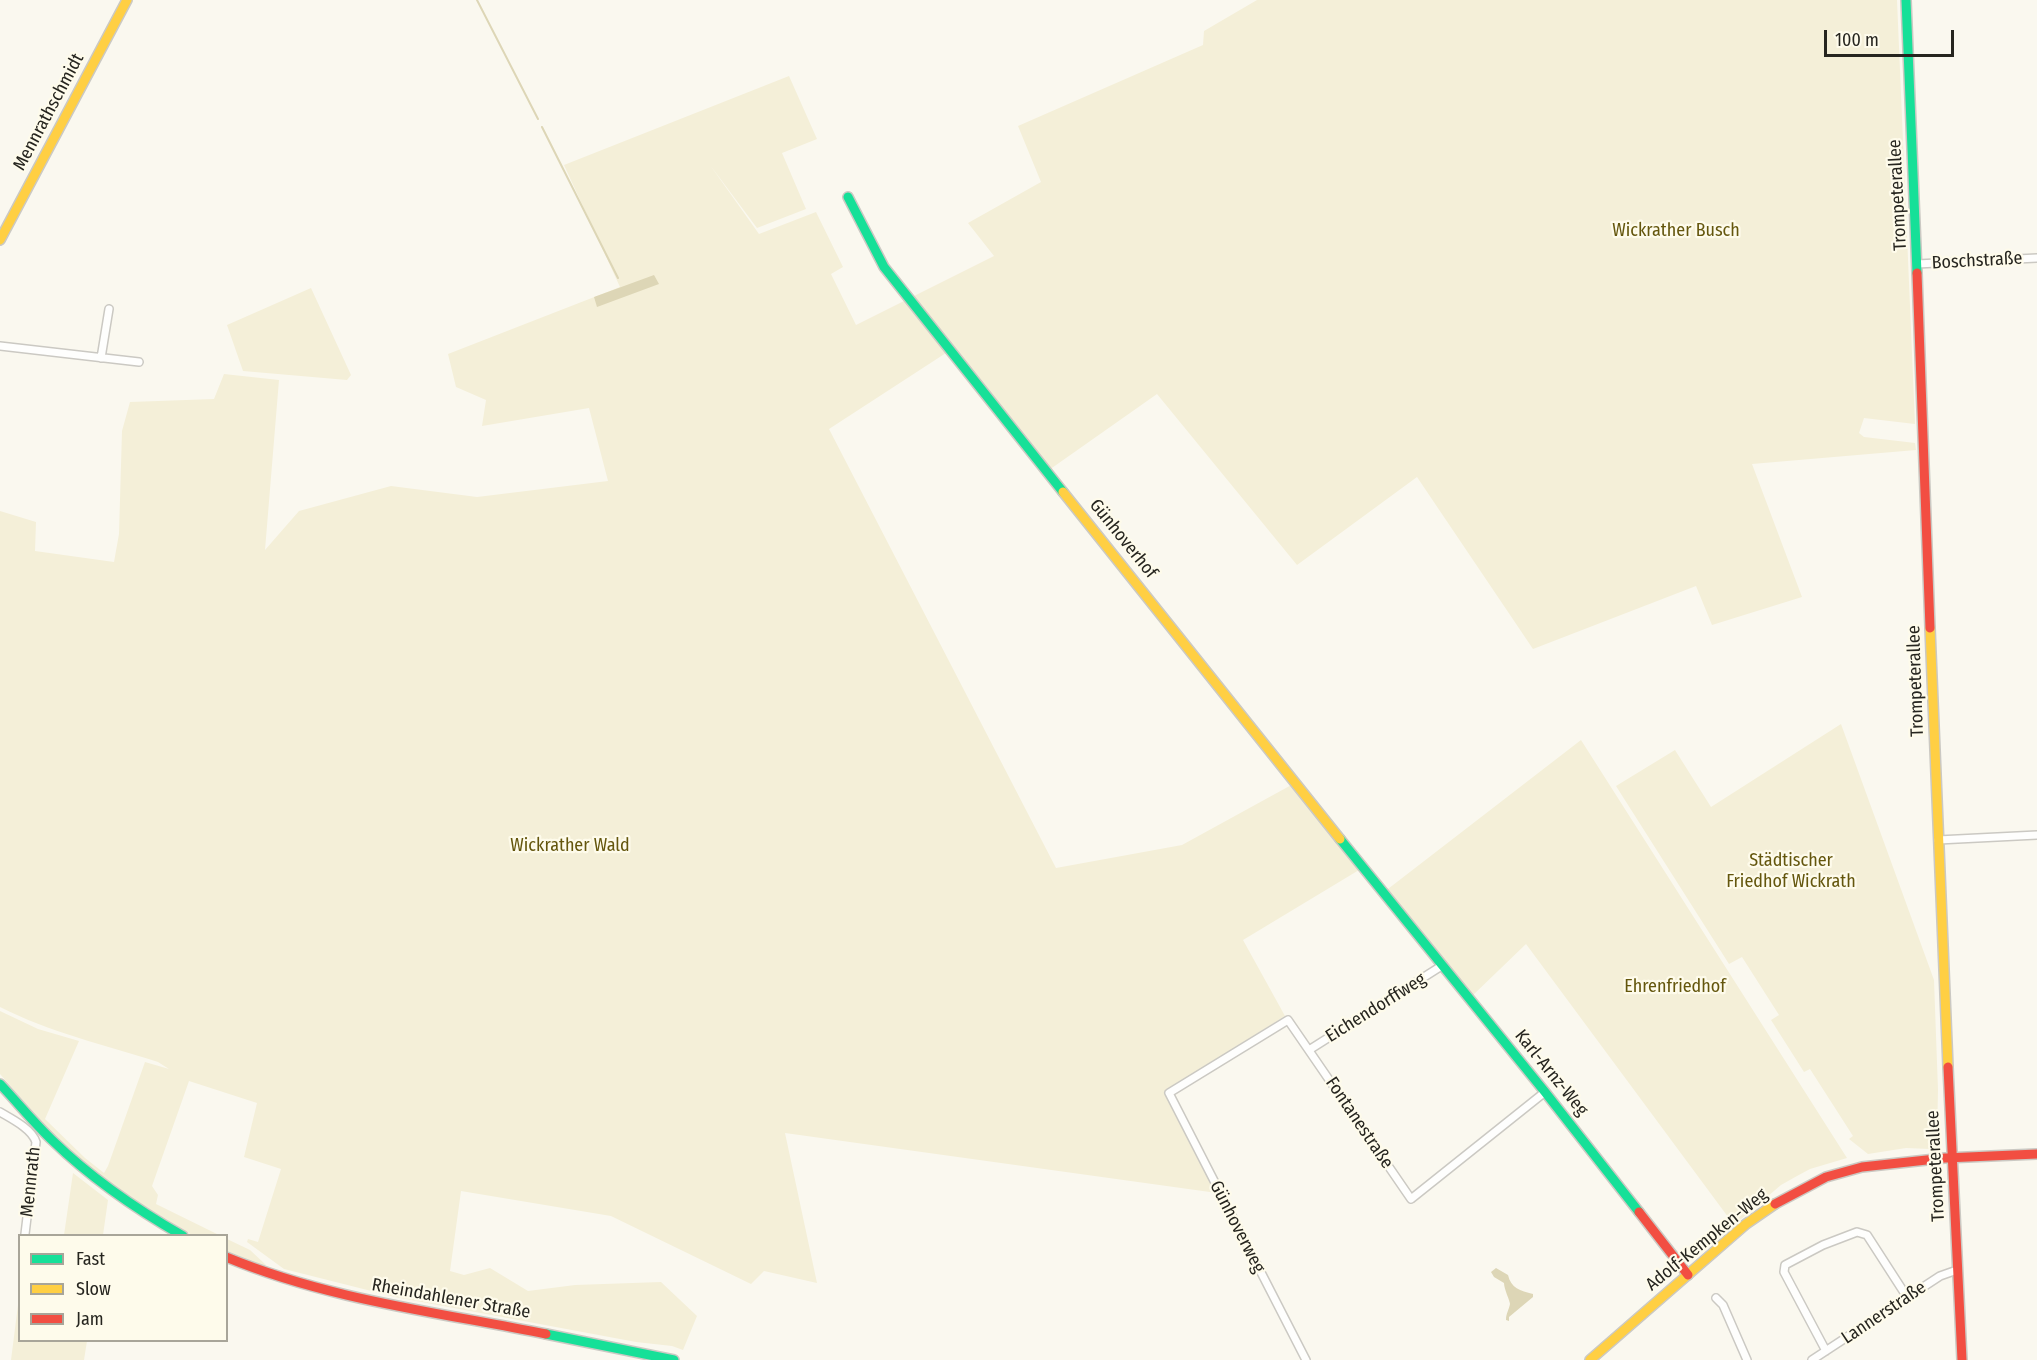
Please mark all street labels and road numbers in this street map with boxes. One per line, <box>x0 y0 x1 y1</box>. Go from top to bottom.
street label: Mennrathschmidt <box>9 50 89 174</box>
street label: Trompeterallee <box>1884 139 1912 251</box>
street label: Boschstraße <box>1931 248 2023 274</box>
street label: Günhoverhof <box>1085 495 1161 583</box>
street label: Trompeterallee <box>1903 625 1929 737</box>
street label: Eichendorffweg <box>1322 969 1430 1047</box>
street label: Karl-Arnz-Weg <box>1510 1026 1592 1120</box>
street label: Fontanestraße <box>1320 1073 1398 1173</box>
street label: Trompeterallee <box>1922 1110 1950 1222</box>
street label: Mennrath <box>17 1146 45 1218</box>
street label: Günhoverweg <box>1205 1177 1269 1277</box>
street label: Adolf-Kempken-Weg <box>1642 1184 1772 1296</box>
street label: Rheindahlener Straße <box>370 1274 532 1324</box>
street label: Lannerstraße <box>1838 1277 1930 1349</box>

